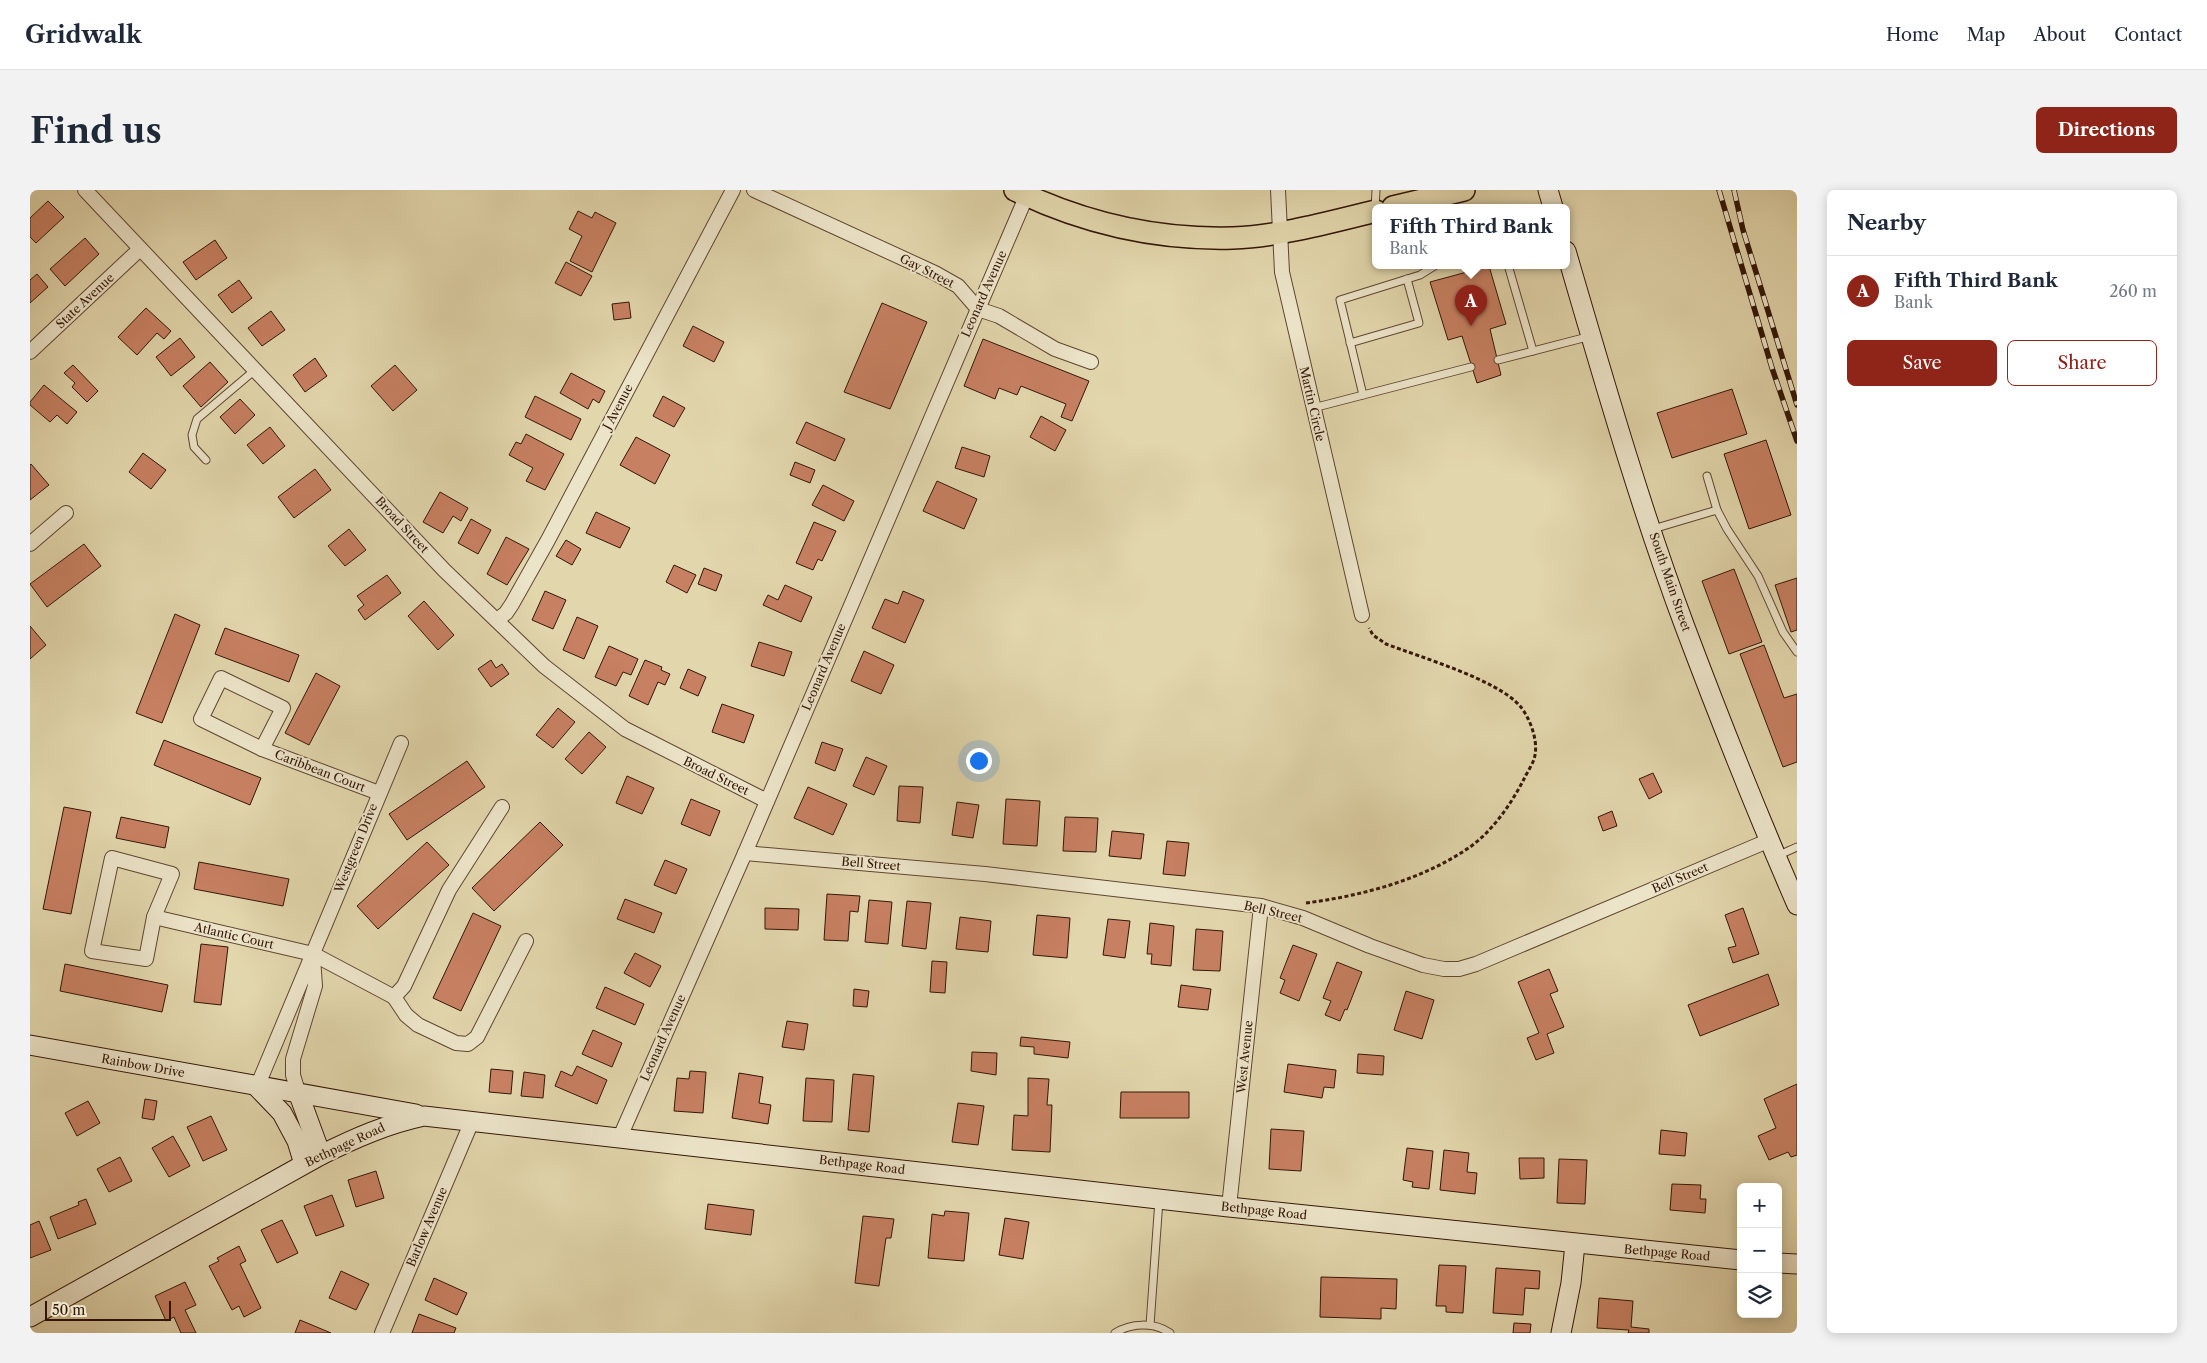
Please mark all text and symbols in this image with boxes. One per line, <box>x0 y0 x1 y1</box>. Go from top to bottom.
text: Gridwalk <box>25 20 142 49</box>
text: Home <box>1886 24 1939 46</box>
text: Map <box>1967 24 2005 46</box>
text: About <box>2033 24 2086 46</box>
text: Contact <box>2114 24 2182 46</box>
button: Directions <box>2036 107 2177 153</box>
text: Find us <box>30 109 162 152</box>
popup <box>1372 204 1570 269</box>
text: Nearby <box>1847 210 1926 235</box>
text: Fifth Third Bank <box>1389 215 1553 238</box>
text: Bank <box>1389 238 1428 258</box>
street label: Leonard Avenue <box>958 248 1009 339</box>
street label: Gay Street <box>897 250 958 291</box>
text: Fifth Third Bank <box>1894 269 2058 292</box>
street label: State Avenue <box>52 270 117 331</box>
text: A <box>1857 281 1869 301</box>
text: 260 m <box>2109 281 2157 301</box>
pin: A <box>1455 285 1487 326</box>
text: Bank <box>1894 292 1933 312</box>
button: Save <box>1847 340 1997 386</box>
button: Share <box>2007 340 2157 386</box>
street label: Martin Circle <box>1297 365 1328 443</box>
street label: J Avenue <box>598 381 636 434</box>
street label: Broad Street <box>373 493 433 556</box>
street label: South Main Street <box>1647 530 1695 634</box>
street label: Leonard Avenue <box>798 621 849 713</box>
street label: Caribbean Court <box>273 746 368 795</box>
your location <box>966 748 992 774</box>
street label: Broad Street <box>681 753 752 798</box>
street label: Westgreen Drive <box>330 801 380 895</box>
street label: Bell Street <box>841 853 902 874</box>
street label: Bell Street <box>1650 859 1711 896</box>
street label: Bell Street <box>1242 898 1304 926</box>
street label: Atlantic Court <box>192 919 276 952</box>
street label: Leonard Avenue <box>637 992 688 1083</box>
street label: West Avenue <box>1233 1019 1256 1095</box>
street label: Rainbow Drive <box>100 1051 186 1080</box>
street label: Bethpage Road <box>302 1119 388 1170</box>
street label: Bethpage Road <box>818 1152 907 1177</box>
map controls <box>1737 1183 1782 1318</box>
button: + <box>1737 1183 1782 1228</box>
street label: Barlow Avenue <box>403 1184 450 1269</box>
street label: Bethpage Road <box>1220 1199 1309 1223</box>
button: − <box>1737 1228 1782 1273</box>
street label: Bethpage Road <box>1623 1241 1711 1264</box>
button: layers <box>1737 1273 1782 1318</box>
scale bar <box>45 1298 171 1321</box>
text: 50 m <box>52 1301 85 1319</box>

